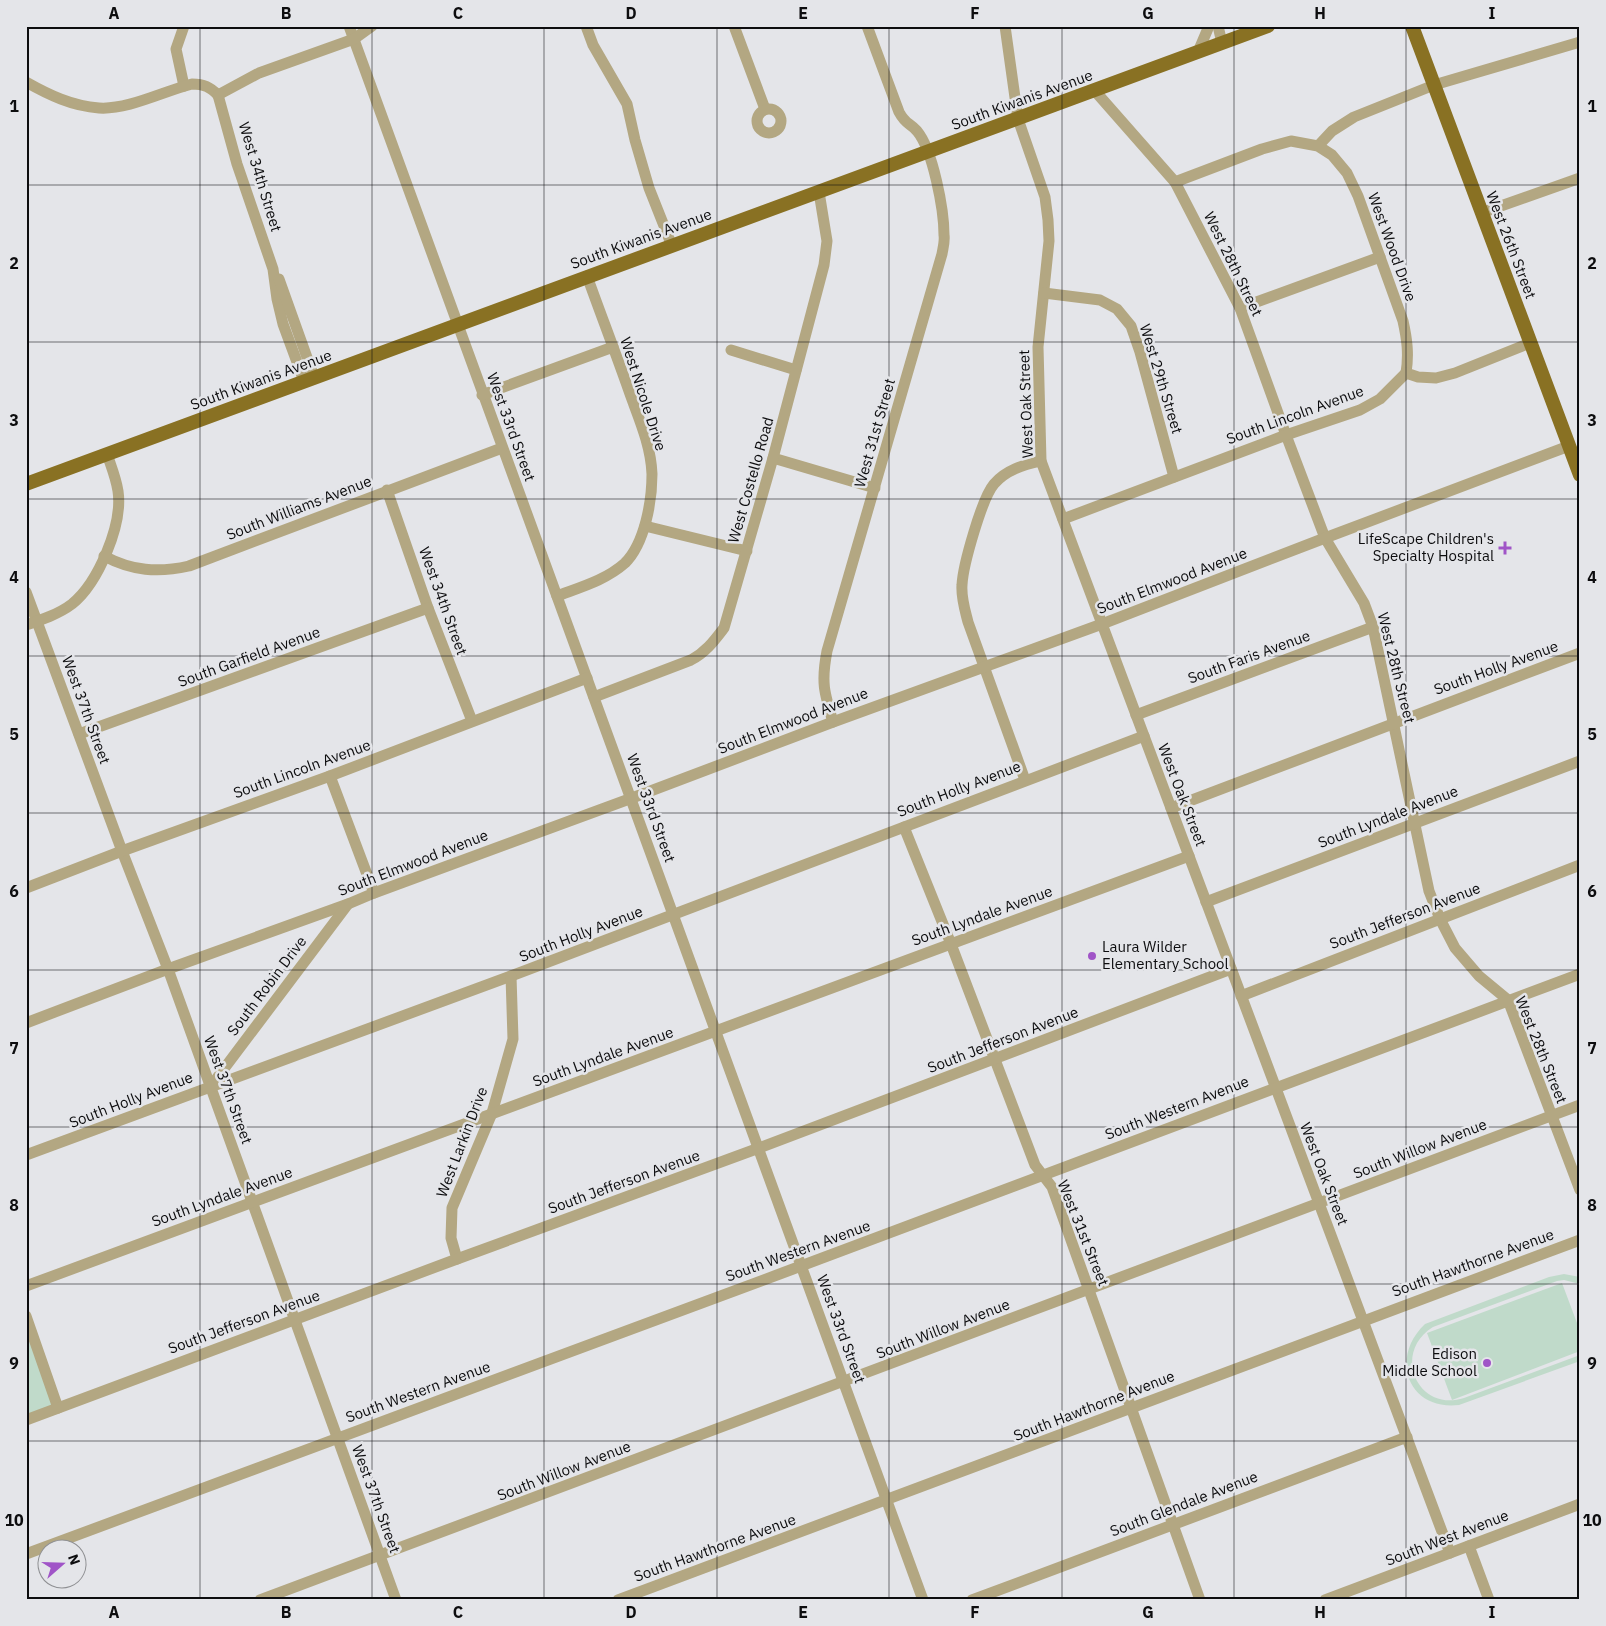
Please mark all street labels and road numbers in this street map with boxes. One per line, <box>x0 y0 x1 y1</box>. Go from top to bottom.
street label: South Kiwanis Avenue <box>949 65 1095 134</box>
street label: West 34th Street <box>235 120 286 234</box>
street label: West 26th Street <box>1482 188 1541 301</box>
street label: West Wood Drive <box>1364 190 1421 304</box>
street label: South Kiwanis Avenue <box>568 204 714 273</box>
street label: West 28th Street <box>1200 208 1267 319</box>
street label: West 29th Street <box>1136 322 1187 436</box>
street label: West Nicole Drive <box>616 335 671 453</box>
street label: South Kiwanis Avenue <box>188 345 334 414</box>
street label: West Oak Street <box>1014 349 1037 459</box>
street label: West 33rd Street <box>483 370 540 484</box>
street label: West 31st Street <box>850 376 899 490</box>
street label: South Lincoln Avenue <box>1224 381 1366 448</box>
street label: West Costello Road <box>723 415 778 545</box>
street label: South Williams Avenue <box>224 471 374 544</box>
street label: South Elmwood Avenue <box>1094 543 1250 618</box>
street label: West 34th Street <box>415 544 472 658</box>
street label: West 28th Street <box>1373 610 1419 725</box>
street label: South Garfield Avenue <box>175 622 323 691</box>
street label: South Faris Avenue <box>1185 626 1313 688</box>
street label: South Holly Avenue <box>1431 636 1561 699</box>
street label: West 37th Street <box>58 653 115 767</box>
street label: South Elmwood Avenue <box>715 683 871 758</box>
street label: South Lincoln Avenue <box>231 735 373 802</box>
street label: West Oak Street <box>1154 741 1211 849</box>
street label: West 33rd Street <box>623 751 680 865</box>
street label: South Holly Avenue <box>894 756 1023 821</box>
street label: South Lyndale Avenue <box>1315 781 1461 852</box>
street label: South Elmwood Avenue <box>335 825 491 900</box>
street label: South Jefferson Avenue <box>1327 878 1483 953</box>
street label: South Lyndale Avenue <box>909 881 1055 950</box>
street label: South Holly Avenue <box>516 901 645 966</box>
street label: South Robin Drive <box>223 932 310 1039</box>
street label: West 28th Street <box>1511 993 1572 1106</box>
street label: South Jefferson Avenue <box>925 1002 1081 1077</box>
street label: South Lyndale Avenue <box>530 1022 676 1091</box>
street label: West 37th Street <box>200 1033 257 1147</box>
street label: South Holly Avenue <box>66 1067 195 1132</box>
street label: South Western Avenue <box>1102 1071 1251 1144</box>
street label: West Larkin Drive <box>432 1084 491 1200</box>
street label: South Willow Avenue <box>1350 1114 1489 1183</box>
street label: West Oak Street <box>1296 1120 1353 1228</box>
street label: South Jefferson Avenue <box>545 1145 702 1218</box>
street label: South Lyndale Avenue <box>149 1162 295 1231</box>
street label: West 31st Street <box>1054 1177 1113 1289</box>
street label: South Western Avenue <box>723 1215 873 1286</box>
street label: South Hawthorne Avenue <box>1389 1224 1556 1301</box>
street label: West 33rd Street <box>813 1272 870 1386</box>
street label: South Jefferson Avenue <box>165 1285 322 1358</box>
street label: South Willow Avenue <box>873 1294 1012 1363</box>
street label: South Western Avenue <box>343 1356 493 1427</box>
street label: South Hawthorne Avenue <box>1011 1366 1177 1445</box>
street label: South Willow Avenue <box>494 1436 633 1505</box>
street label: West 37th Street <box>348 1442 405 1556</box>
street label: South Glendale Avenue <box>1107 1467 1260 1541</box>
street label: South West Avenue <box>1383 1505 1511 1570</box>
street label: South Hawthorne Avenue <box>631 1509 798 1586</box>

